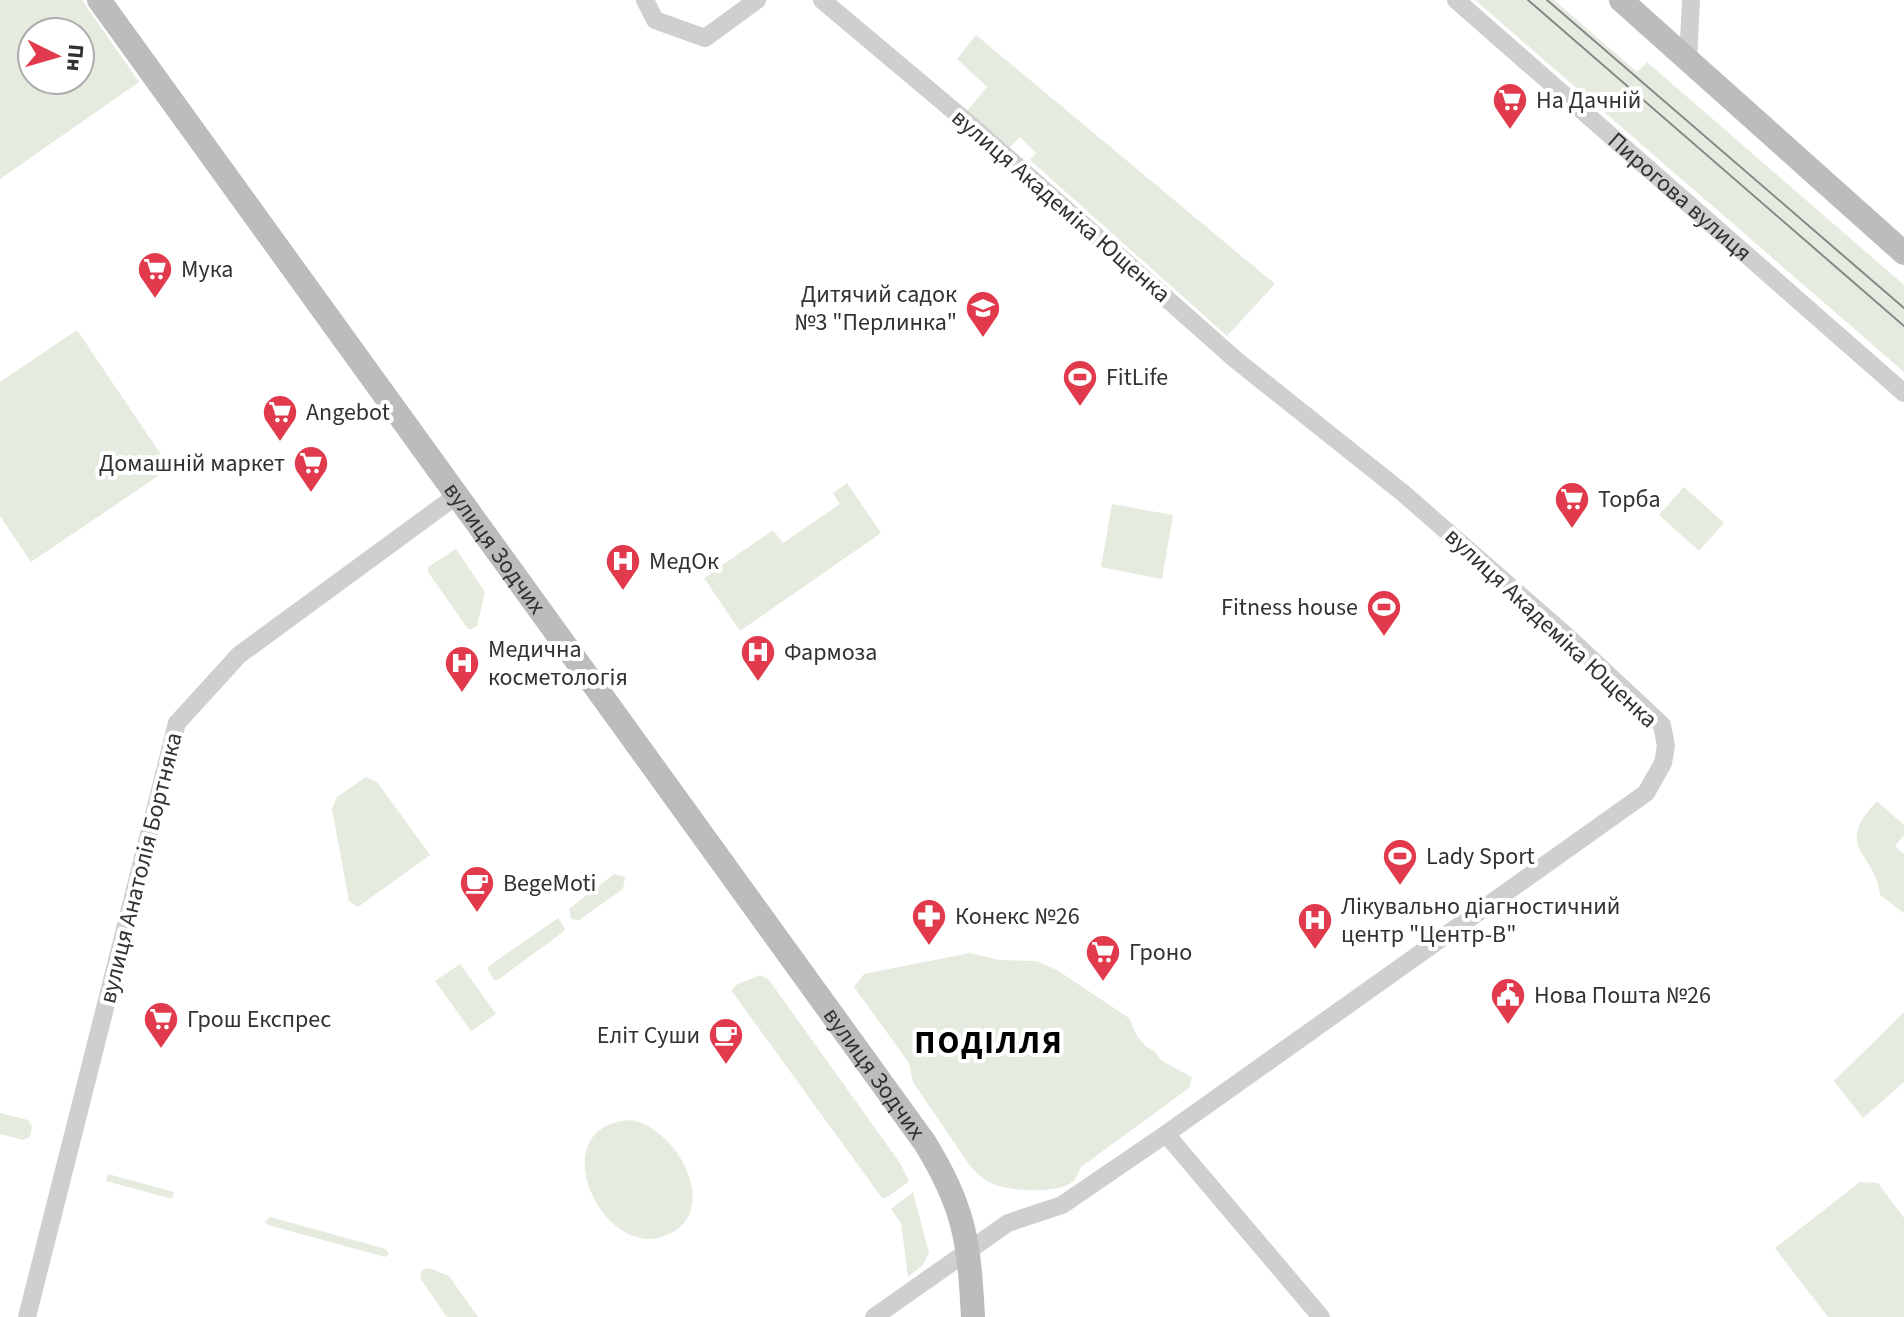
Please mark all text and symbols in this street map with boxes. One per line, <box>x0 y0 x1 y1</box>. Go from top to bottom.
north arrow <box>16 16 96 96</box>
text: Пн <box>58 43 92 73</box>
supermarket icon: На Дачній <box>1491 81 1529 131</box>
place label: На Дачній <box>1536 83 1641 118</box>
street label: вулиця Академіка Ющенка <box>944 101 1178 311</box>
street label: Пирогова вулиця <box>1600 123 1760 270</box>
supermarket icon: Мука <box>136 250 174 300</box>
place label: Мука <box>181 252 233 287</box>
place label: Дитячий садок №3 "Перлинка" <box>794 277 957 340</box>
school or university icon: Дитячий садок №3 "Перлинка" <box>964 289 1002 339</box>
sports icon: FitLife <box>1061 358 1099 408</box>
place label: FitLife <box>1106 360 1168 395</box>
supermarket icon: Angebot <box>261 393 299 443</box>
place label: Angebot <box>306 395 390 430</box>
supermarket icon: Домашній маркет <box>292 444 330 494</box>
place label: Домашній маркет <box>99 446 285 481</box>
street label: вулиця Зодчих <box>435 475 555 621</box>
supermarket icon: Торба <box>1553 480 1591 530</box>
place label: Торба <box>1598 482 1661 517</box>
street label: вулиця Академіка Ющенка <box>1437 520 1665 736</box>
hospital icon: МедОк <box>604 542 642 592</box>
place label: МедОк <box>649 544 719 579</box>
sports icon: Fitness house <box>1365 588 1403 638</box>
place label: Fitness house <box>1221 590 1358 625</box>
place label: Медична косметологія <box>488 632 628 695</box>
hospital icon: Фармоза <box>739 633 777 683</box>
place label: Фармоза <box>784 635 877 670</box>
hospital icon: Медична косметологія <box>443 644 481 694</box>
street label: вулиця Анатолія Бортняка <box>90 729 192 1007</box>
sports icon: Lady Sport <box>1381 837 1419 887</box>
place label: Lady Sport <box>1426 839 1535 874</box>
cafe icon: BegeMoti <box>458 864 496 914</box>
place label: BegeMoti <box>503 866 597 901</box>
place label: Лікувально діагностичний центр "Центр-В" <box>1341 889 1620 952</box>
pharmacy icon: Конекс №26 <box>910 897 948 947</box>
place label: Конекс №26 <box>955 899 1080 934</box>
hospital icon: Лікувально діагностичний центр "Центр-В" <box>1296 901 1334 951</box>
supermarket icon: Гроно <box>1084 933 1122 983</box>
place label: Гроно <box>1129 935 1192 970</box>
public building icon: Нова Пошта №26 <box>1489 976 1527 1026</box>
place label: Нова Пошта №26 <box>1534 978 1711 1013</box>
supermarket icon: Грош Експрес <box>142 1000 180 1050</box>
street label: вулиця Зодчих <box>815 1000 934 1147</box>
place label: Грош Експрес <box>187 1002 331 1037</box>
cafe icon: Еліт Суши <box>707 1016 745 1066</box>
place label: Еліт Суши <box>597 1018 700 1053</box>
district label: ПОДІЛЛЯ <box>914 1020 1064 1066</box>

